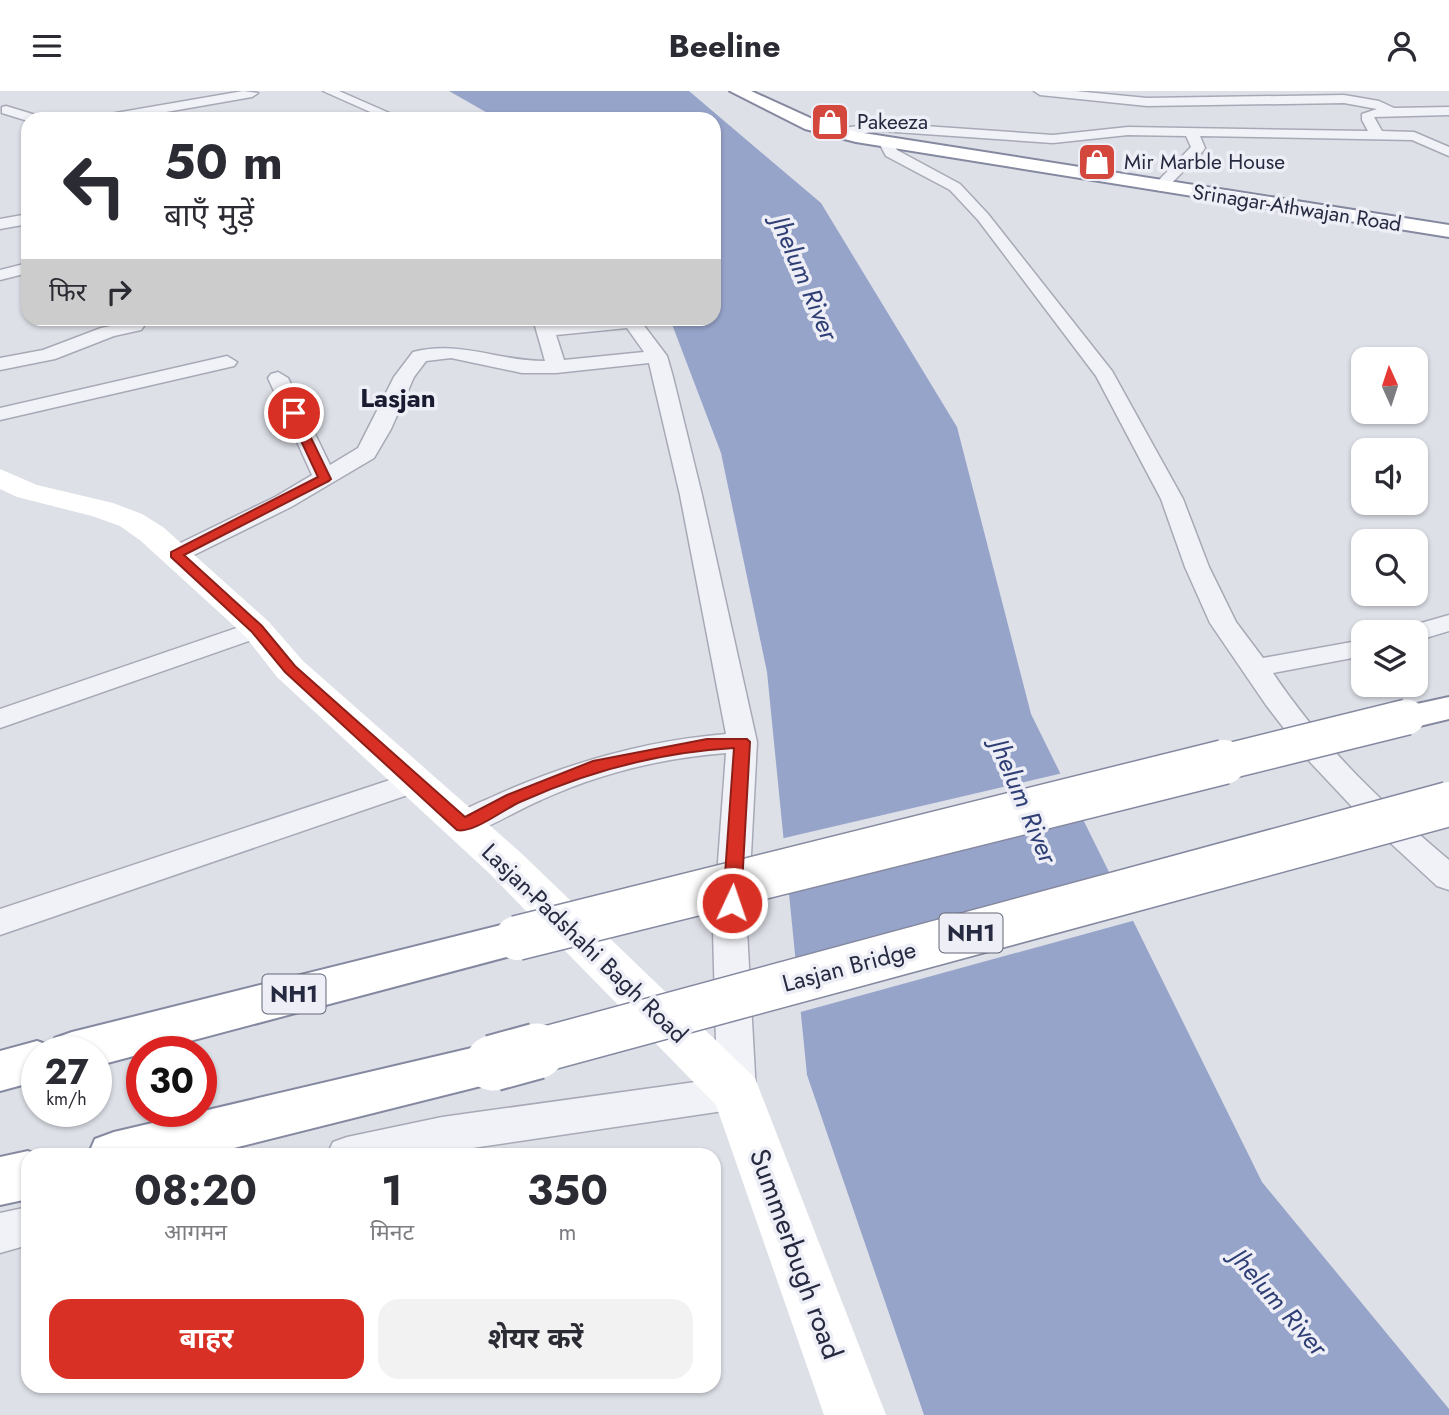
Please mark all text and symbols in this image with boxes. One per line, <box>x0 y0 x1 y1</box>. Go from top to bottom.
text: Beeline <box>668 23 781 69</box>
icon: menu <box>28 27 66 65</box>
icon: person <box>1383 27 1421 65</box>
shop icon: Pakeeza <box>809 101 851 143</box>
place label: Pakeeza <box>857 107 928 137</box>
text: 50 m <box>164 127 283 197</box>
icon: left <box>49 140 140 231</box>
shop icon: Mir Marble House <box>1076 141 1118 183</box>
place label: Mir Marble House <box>1124 147 1285 177</box>
street label: Srinagar-Athwajan Road <box>1190 177 1404 239</box>
text: बाएँ मुड़ें <box>164 192 254 238</box>
water label: Jhelum River <box>760 205 849 347</box>
text: फिर <box>49 273 86 311</box>
icon: right <box>100 273 138 311</box>
north arrow <box>1351 347 1428 423</box>
map controls <box>1351 347 1428 697</box>
district label: Lasjan <box>360 379 436 417</box>
pin <box>264 383 324 443</box>
icon: arrive <box>275 394 313 432</box>
button: sound <box>1351 438 1428 515</box>
button: search <box>1351 529 1428 606</box>
button: layers <box>1351 620 1428 697</box>
water label: Jhelum River <box>979 728 1068 870</box>
street label: Lasjan-Padshahi Bagh Road <box>474 835 696 1051</box>
position arrow <box>695 866 769 940</box>
road number: NH1 <box>940 913 1002 953</box>
street label: Lasjan Bridge <box>778 931 920 1001</box>
road number: NH1 <box>262 975 326 1013</box>
speed limit sign: 30 <box>126 1036 217 1127</box>
text: 27 <box>44 1047 89 1097</box>
text: km/h <box>46 1086 87 1112</box>
street label: Summerbugh road <box>739 1143 853 1365</box>
text: 08:20 <box>134 1160 257 1221</box>
text: 1 <box>381 1160 403 1221</box>
text: 350 <box>527 1160 608 1221</box>
text: आगमन <box>164 1215 227 1249</box>
text: मिनट <box>370 1215 414 1249</box>
text: m <box>559 1215 576 1249</box>
water label: Jhelum River <box>1218 1236 1337 1365</box>
button: बाहर <box>49 1299 364 1379</box>
button: शेयर करें <box>378 1299 693 1379</box>

